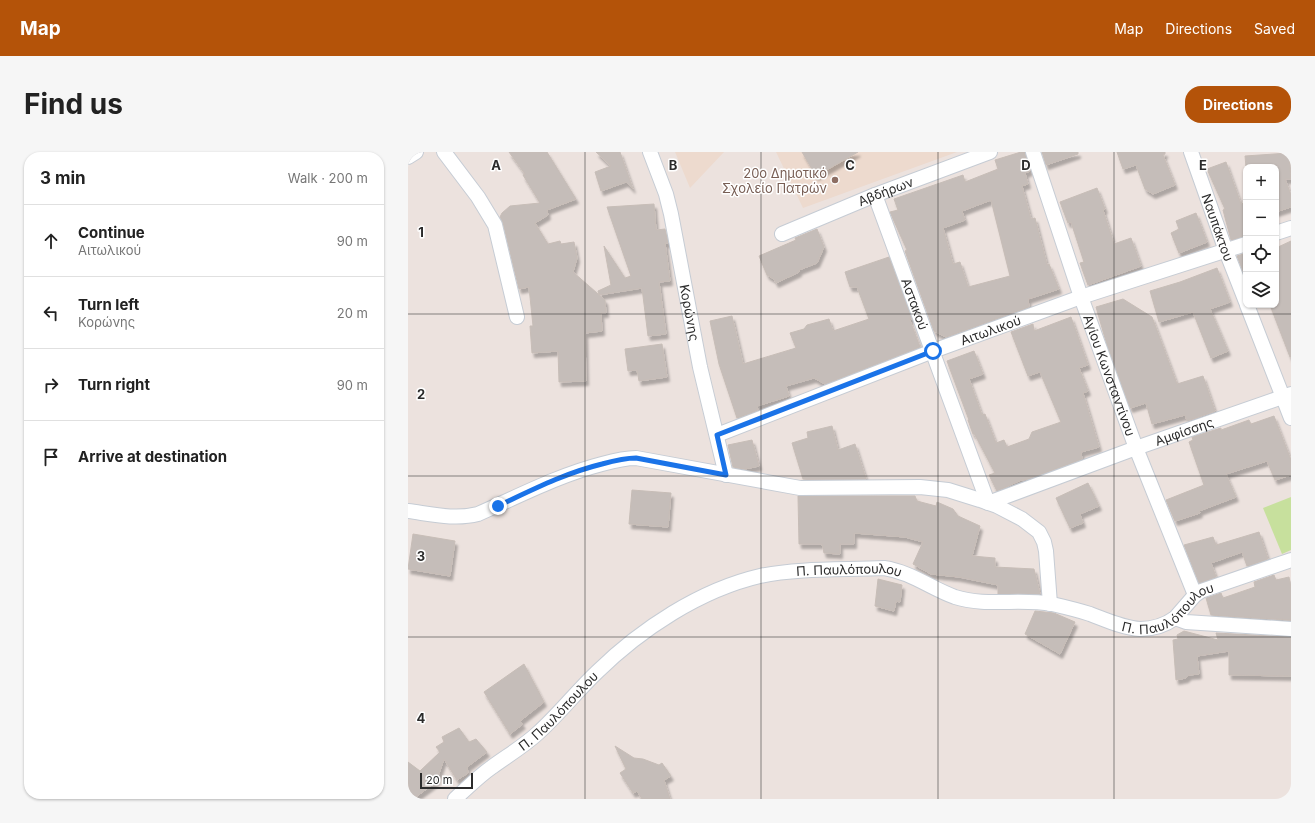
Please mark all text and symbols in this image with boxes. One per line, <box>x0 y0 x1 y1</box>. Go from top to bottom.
text: Map <box>20 17 61 40</box>
text: Map <box>1114 20 1143 37</box>
text: Directions <box>1165 20 1232 37</box>
text: Saved <box>1254 20 1295 37</box>
button: Directions <box>1185 86 1291 123</box>
text: Find us <box>24 87 123 121</box>
text: A <box>491 157 501 173</box>
text: B <box>669 157 678 173</box>
text: C <box>845 157 855 173</box>
text: D <box>1021 157 1031 173</box>
text: E <box>1199 157 1207 173</box>
map controls <box>1243 164 1279 308</box>
button: + <box>1243 164 1279 200</box>
place label: 20ο Δημοτικό Σχολείο Πατρών <box>722 165 827 196</box>
text: 3 min <box>40 168 86 188</box>
text: Walk · 200 m <box>288 170 368 186</box>
street label: Αβδήρων <box>855 173 916 209</box>
marker: 20ο Δημοτικό Σχολείο Πατρών <box>830 175 840 185</box>
street label: Ναυπάκτου <box>1198 191 1237 264</box>
button: − <box>1243 200 1279 236</box>
text: Continue <box>78 223 145 242</box>
text: 1 <box>418 224 424 240</box>
icon: ahead <box>40 230 62 252</box>
text: 90 m <box>337 233 368 249</box>
button: locate <box>1243 236 1279 272</box>
text: Αιτωλικού <box>78 242 141 258</box>
button: layers <box>1243 272 1279 308</box>
street label: Αστακού <box>898 276 932 332</box>
street label: Κορώνης <box>677 283 703 342</box>
text: Turn left <box>78 295 139 314</box>
icon: left <box>40 302 62 324</box>
text: 20 m <box>337 305 368 321</box>
street label: Αιτωλικού <box>958 312 1023 348</box>
street label: Αγίου Κωνσταντίνου <box>1080 312 1139 438</box>
text: Κορώνης <box>78 314 135 330</box>
route start <box>924 342 942 360</box>
icon: right <box>40 374 62 396</box>
text: Turn right <box>78 375 150 394</box>
text: 90 m <box>337 377 368 393</box>
text: 2 <box>417 386 425 402</box>
street label: Αμφίσσης <box>1153 414 1216 449</box>
icon: arrive <box>40 446 62 468</box>
text: Arrive at destination <box>78 447 227 466</box>
route end <box>489 497 507 515</box>
text: 3 <box>417 548 425 564</box>
street label: Π. Παυλόπουλου <box>796 560 904 580</box>
street label: Π. Παυλόπουλου <box>1120 579 1216 637</box>
street label: Π. Παυλόπουλου <box>515 668 601 754</box>
text: 4 <box>417 710 426 726</box>
scale bar <box>420 771 473 790</box>
text: 20 m <box>426 773 452 787</box>

